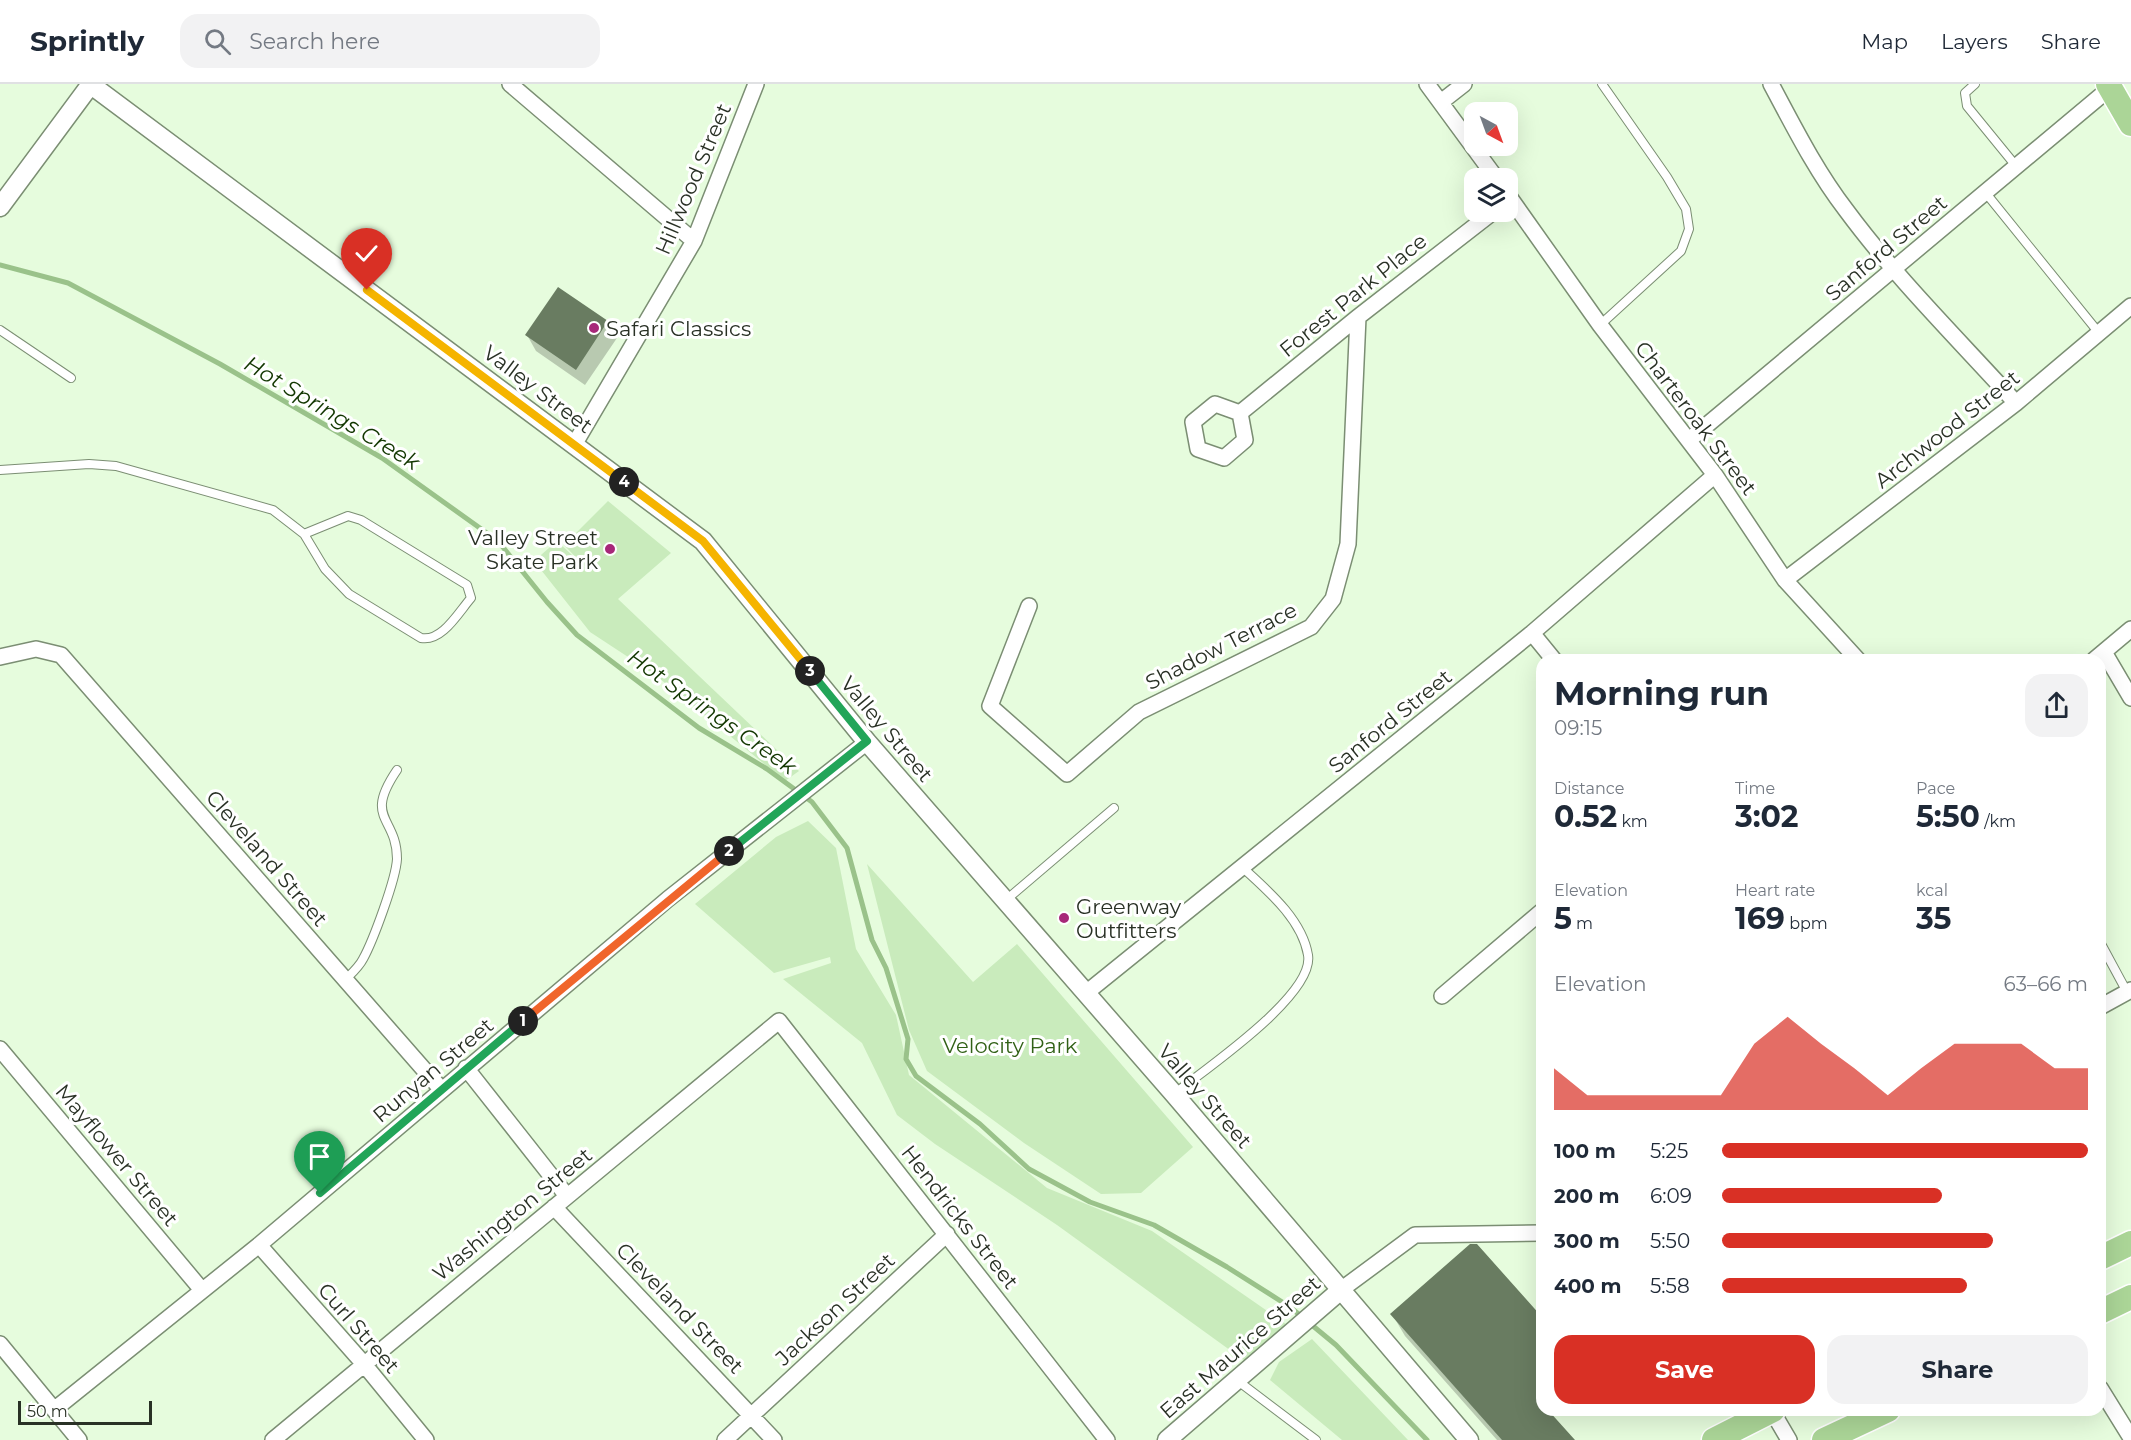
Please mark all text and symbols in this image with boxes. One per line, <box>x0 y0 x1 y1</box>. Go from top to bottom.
search box <box>180 14 600 68</box>
text: Sprintly <box>30 24 144 58</box>
icon: search <box>201 25 234 58</box>
text: Search here <box>249 28 380 55</box>
text: Map <box>1861 29 1908 54</box>
text: Layers <box>1941 29 2008 54</box>
text: Share <box>2041 29 2101 54</box>
street label: Hillwood Street <box>650 100 736 258</box>
north arrow <box>1464 102 1518 156</box>
map controls <box>1464 102 1518 222</box>
button: layers <box>1464 168 1518 222</box>
street label: Sanford Street <box>1820 190 1952 306</box>
pin <box>341 228 392 290</box>
street label: Forest Park Place <box>1274 228 1432 362</box>
icon: check <box>350 237 383 270</box>
place label: Safari Classics <box>606 316 751 341</box>
marker: Safari Classics <box>587 321 601 335</box>
street label: Charteroak Street <box>1630 336 1762 500</box>
street label: Valley Street <box>479 340 597 438</box>
water label: Hot Springs Creek <box>239 350 425 477</box>
street label: Archwood Street <box>1870 365 2024 493</box>
pin: 4 <box>609 467 639 497</box>
text: 4 <box>618 472 630 491</box>
place label: Valley Street Skate Park <box>468 525 598 574</box>
marker: Valley Street Skate Park <box>603 542 617 556</box>
street label: Shadow Terrace <box>1141 597 1301 695</box>
water label: Hot Springs Creek <box>622 644 802 781</box>
pin: 3 <box>795 656 825 686</box>
text: 3 <box>805 661 815 680</box>
street label: Sanford Street <box>1323 664 1457 778</box>
street label: Valley Street <box>836 671 938 787</box>
text: Morning run <box>1554 673 1769 713</box>
button: share <box>2025 674 2088 737</box>
text: 09:15 <box>1554 716 1602 740</box>
text: Distance <box>1554 779 1624 798</box>
text: Time <box>1735 779 1775 798</box>
text: Pace <box>1916 779 1955 798</box>
street label: Cleveland Street <box>201 785 333 931</box>
text: 0.52 <box>1554 798 1617 835</box>
text: 3:02 <box>1735 798 1799 835</box>
text: 5:50 <box>1916 798 1980 835</box>
text: km <box>1617 812 1648 831</box>
text: /km <box>1980 812 2016 831</box>
pin: 2 <box>714 836 744 866</box>
text: 2 <box>724 841 734 860</box>
text: Elevation <box>1554 881 1628 900</box>
text: Heart rate <box>1735 881 1815 900</box>
text: kcal <box>1916 881 1948 900</box>
place label: Greenway Outfitters <box>1076 894 1182 943</box>
text: 5 <box>1554 900 1572 937</box>
text: 169 <box>1735 900 1785 937</box>
text: 35 <box>1916 900 1951 937</box>
marker: Greenway Outfitters <box>1057 911 1071 925</box>
text: m <box>1572 914 1593 933</box>
text: bpm <box>1785 914 1828 933</box>
text: Elevation <box>1554 972 1646 996</box>
text: 63–66 m <box>2004 972 2088 996</box>
pin: 1 <box>508 1006 538 1036</box>
text: 1 <box>520 1011 526 1030</box>
street label: Runyan Street <box>368 1012 498 1128</box>
park label: Velocity Park <box>943 1033 1078 1058</box>
street label: Valley Street <box>1153 1039 1257 1153</box>
street label: Mayflower Street <box>50 1079 184 1231</box>
pin <box>294 1131 345 1193</box>
text: 100 m <box>1554 1139 1616 1163</box>
text: 5:25 <box>1650 1139 1688 1163</box>
icon: arrive <box>303 1140 336 1173</box>
street label: Hendricks Street <box>896 1140 1024 1294</box>
street label: Washington Street <box>427 1142 597 1286</box>
text: 200 m <box>1554 1184 1620 1208</box>
text: 6:09 <box>1650 1184 1692 1208</box>
text: 300 m <box>1554 1229 1620 1253</box>
text: 5:50 <box>1650 1229 1690 1253</box>
street label: Cleveland Street <box>611 1237 749 1379</box>
street label: Jackson Street <box>770 1248 900 1371</box>
street label: East Maurice Street <box>1155 1271 1325 1423</box>
text: 400 m <box>1554 1274 1622 1298</box>
text: 5:58 <box>1650 1274 1690 1298</box>
street label: Curl Street <box>313 1278 405 1378</box>
button: Save <box>1554 1335 1815 1404</box>
button: Share <box>1827 1335 2088 1404</box>
scale bar <box>18 1398 152 1426</box>
text: 50 m <box>27 1402 68 1421</box>

